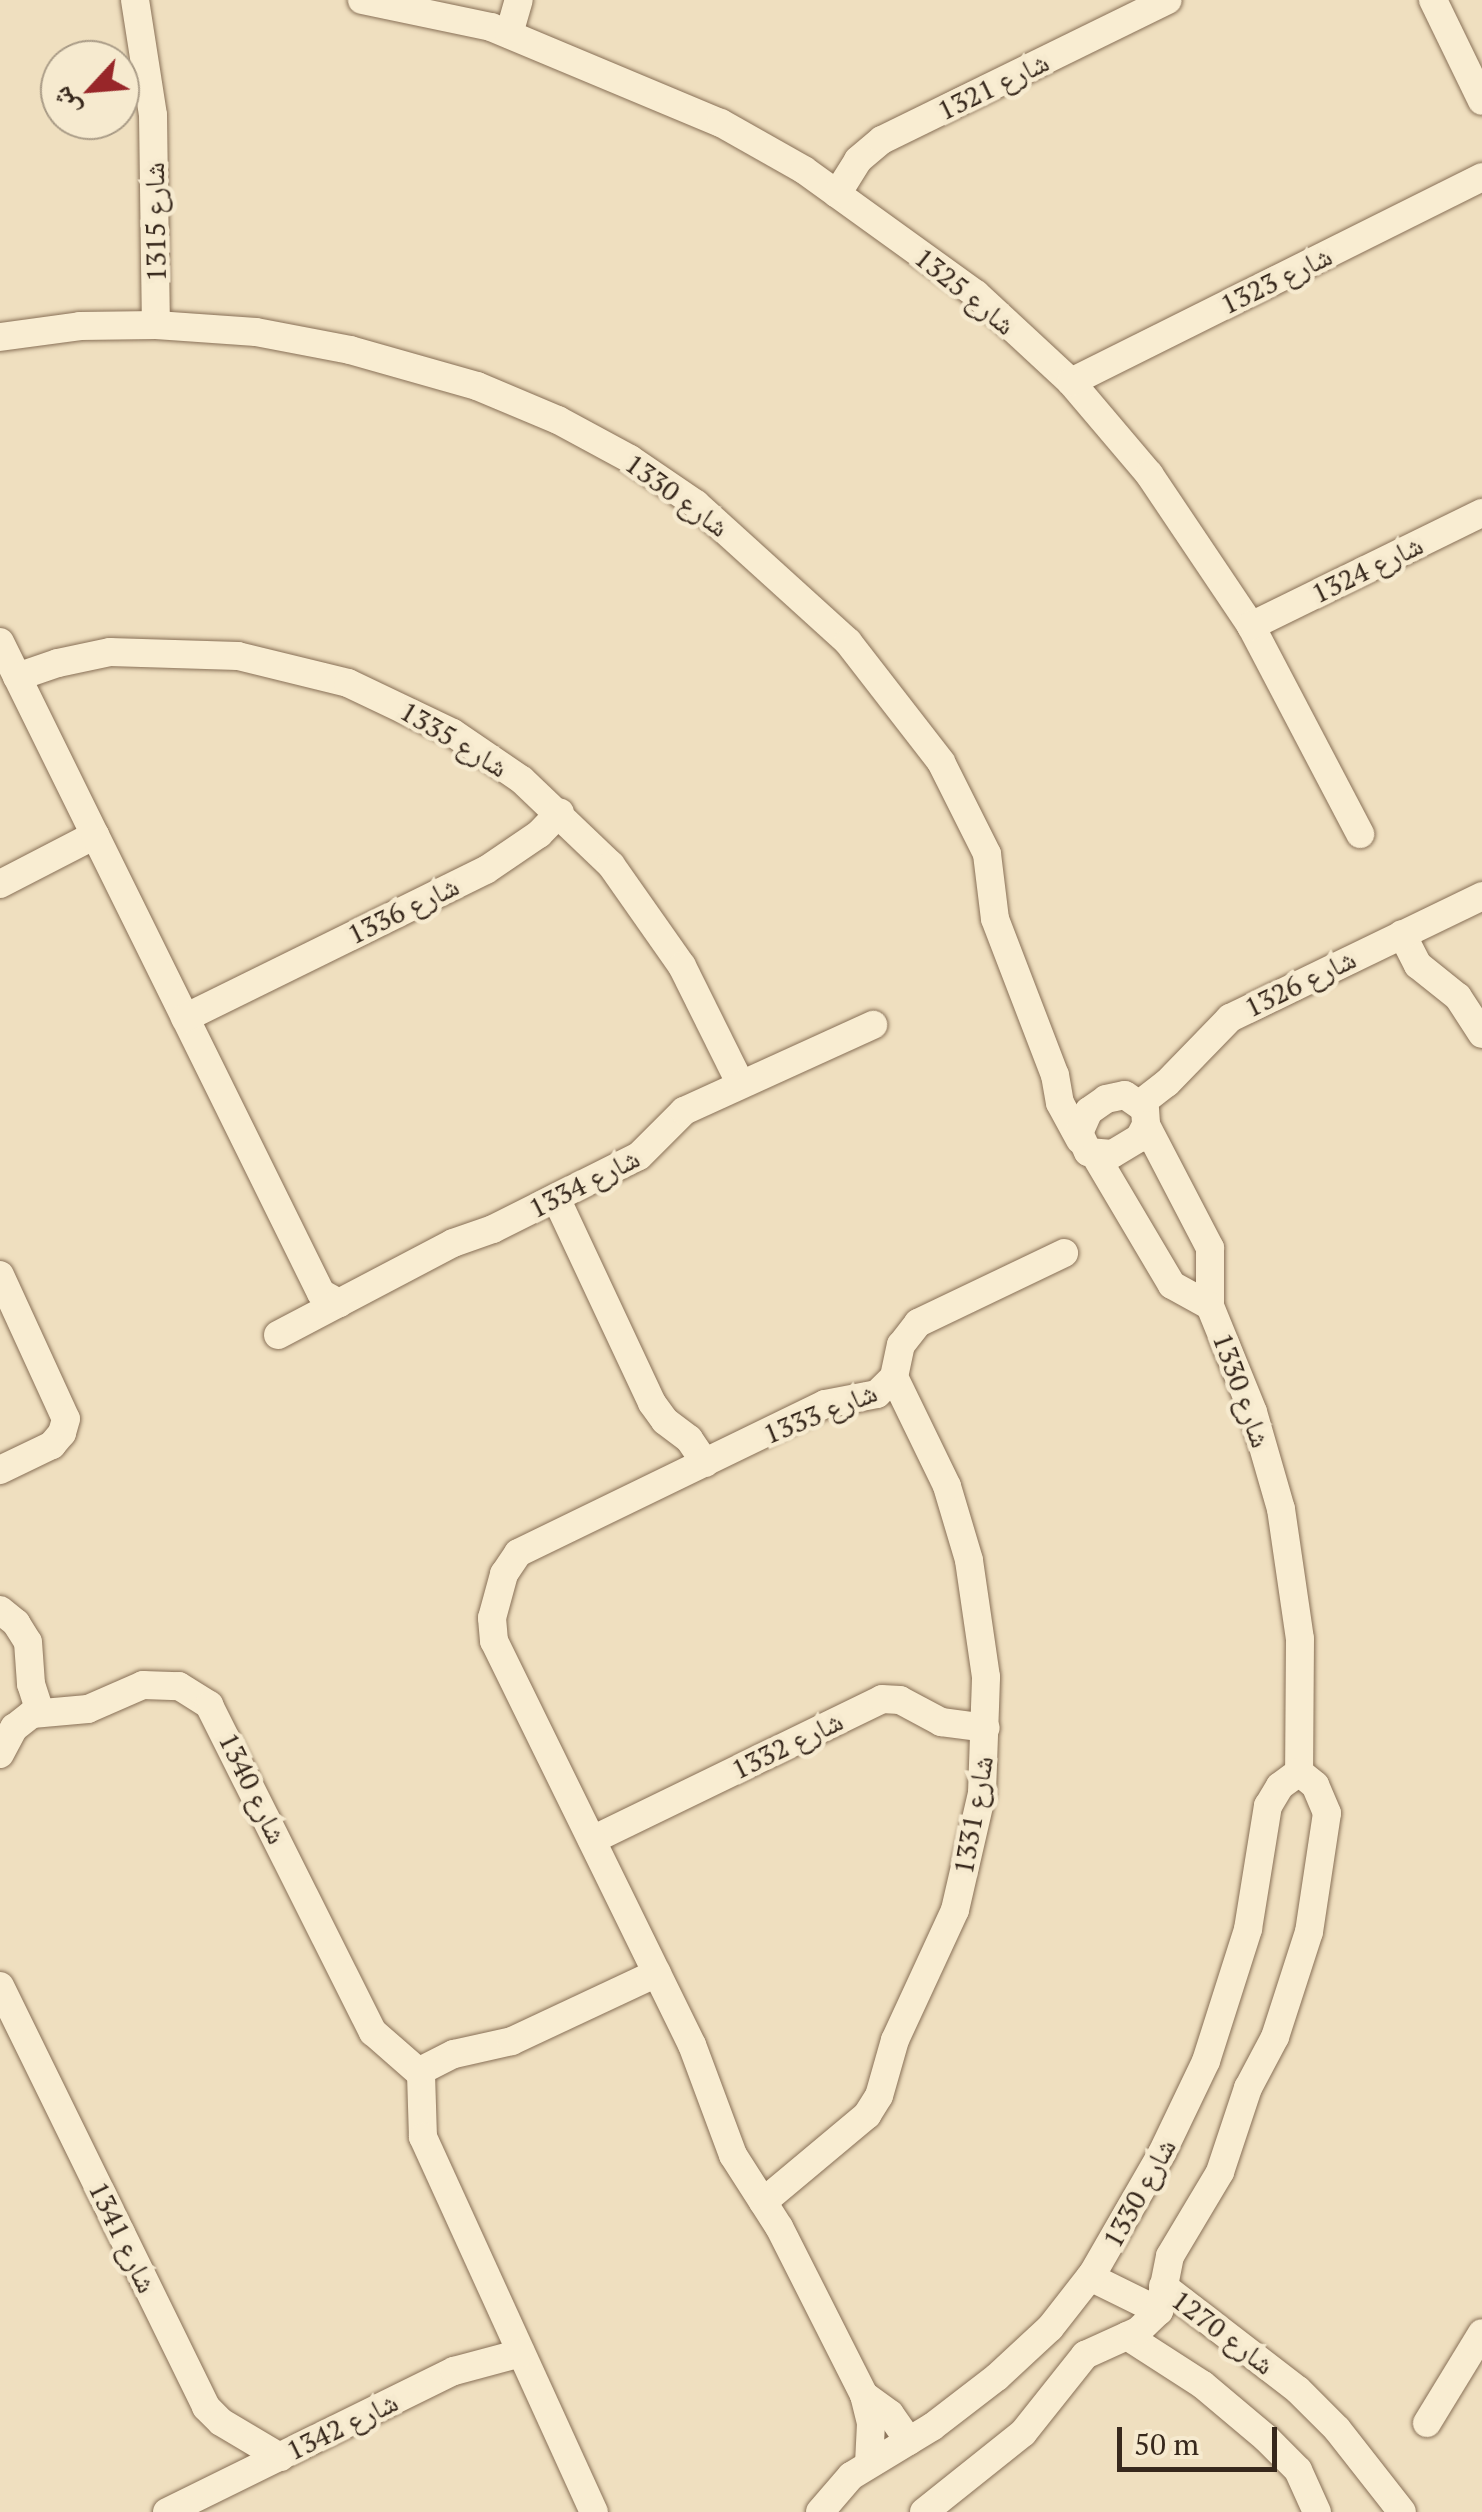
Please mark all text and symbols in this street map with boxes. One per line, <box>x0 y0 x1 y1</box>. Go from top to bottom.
north arrow <box>40 40 140 140</box>
street label: شارع 1321 <box>932 45 1054 127</box>
text: ش <box>41 81 88 124</box>
street label: شارع 1315 <box>137 162 173 282</box>
street label: شارع 1323 <box>1215 239 1337 321</box>
street label: شارع 1325 <box>908 240 1022 342</box>
street label: شارع 1330 <box>619 446 735 544</box>
street label: شارع 1324 <box>1306 528 1428 610</box>
street label: شارع 1335 <box>394 694 514 784</box>
street label: شارع 1336 <box>342 869 464 951</box>
street label: شارع 1326 <box>1239 942 1361 1024</box>
street label: شارع 1334 <box>523 1141 645 1225</box>
street label: شارع 1330 <box>1206 1328 1278 1452</box>
street label: شارع 1333 <box>758 1375 882 1451</box>
street label: شارع 1332 <box>726 1704 848 1786</box>
street label: شارع 1340 <box>212 1727 294 1849</box>
street label: شارع 1331 <box>946 1753 1000 1877</box>
street label: شارع 1330 <box>1095 2132 1183 2254</box>
street label: شارع 1341 <box>82 2176 164 2298</box>
street label: شارع 1270 <box>1165 2283 1281 2381</box>
street label: شارع 1342 <box>281 2385 403 2467</box>
scale bar <box>1122 2407 1282 2469</box>
text: 50 m <box>1134 2424 1199 2464</box>

